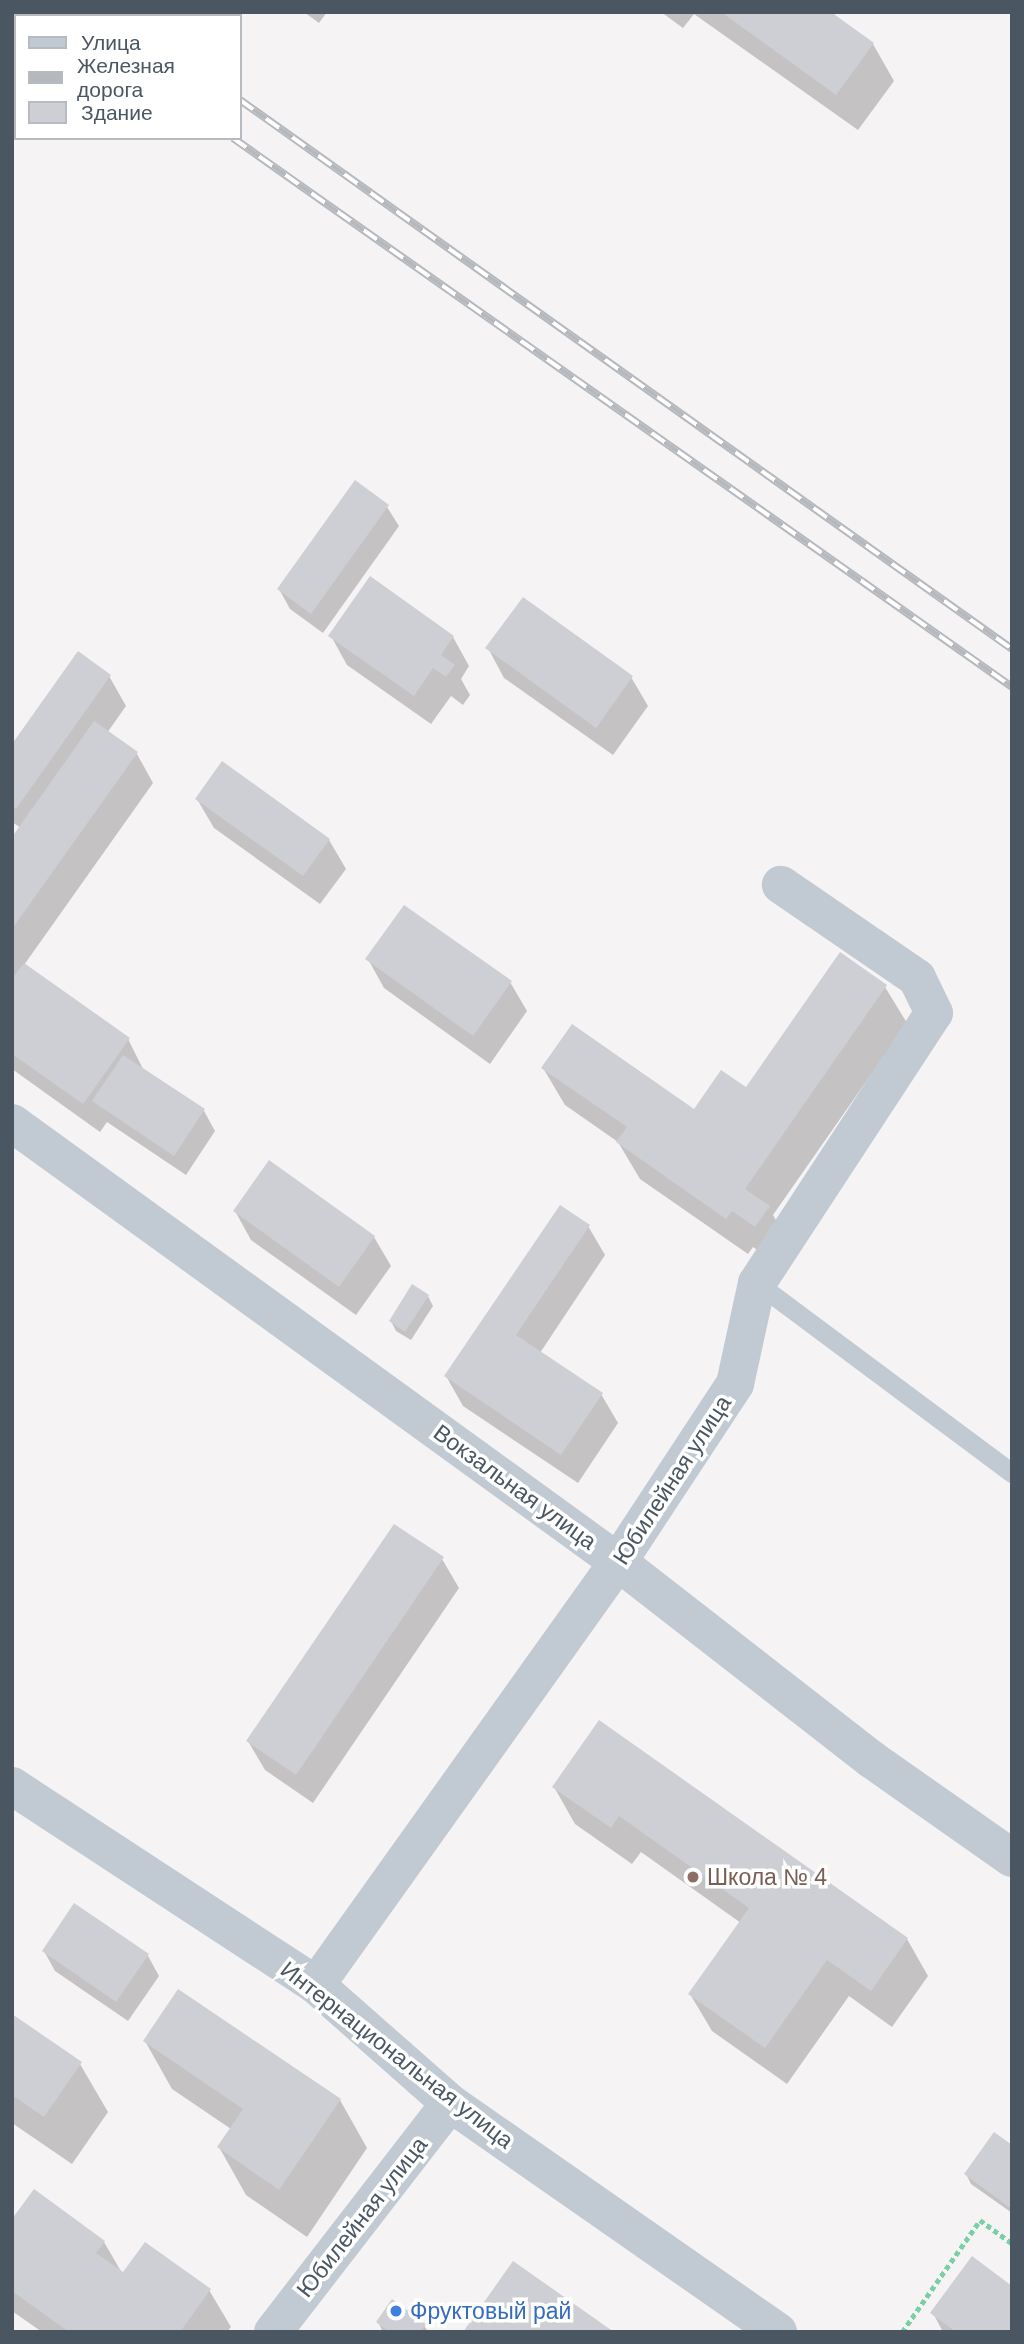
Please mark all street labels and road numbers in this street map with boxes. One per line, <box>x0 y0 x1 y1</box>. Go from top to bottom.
street label: Юбилейная улица <box>607 1390 737 1570</box>
street label: Вокзальная улица <box>428 1419 602 1555</box>
street label: Интернациональная улица <box>275 1956 519 2154</box>
street label: Юбилейная улица <box>291 2131 433 2303</box>

